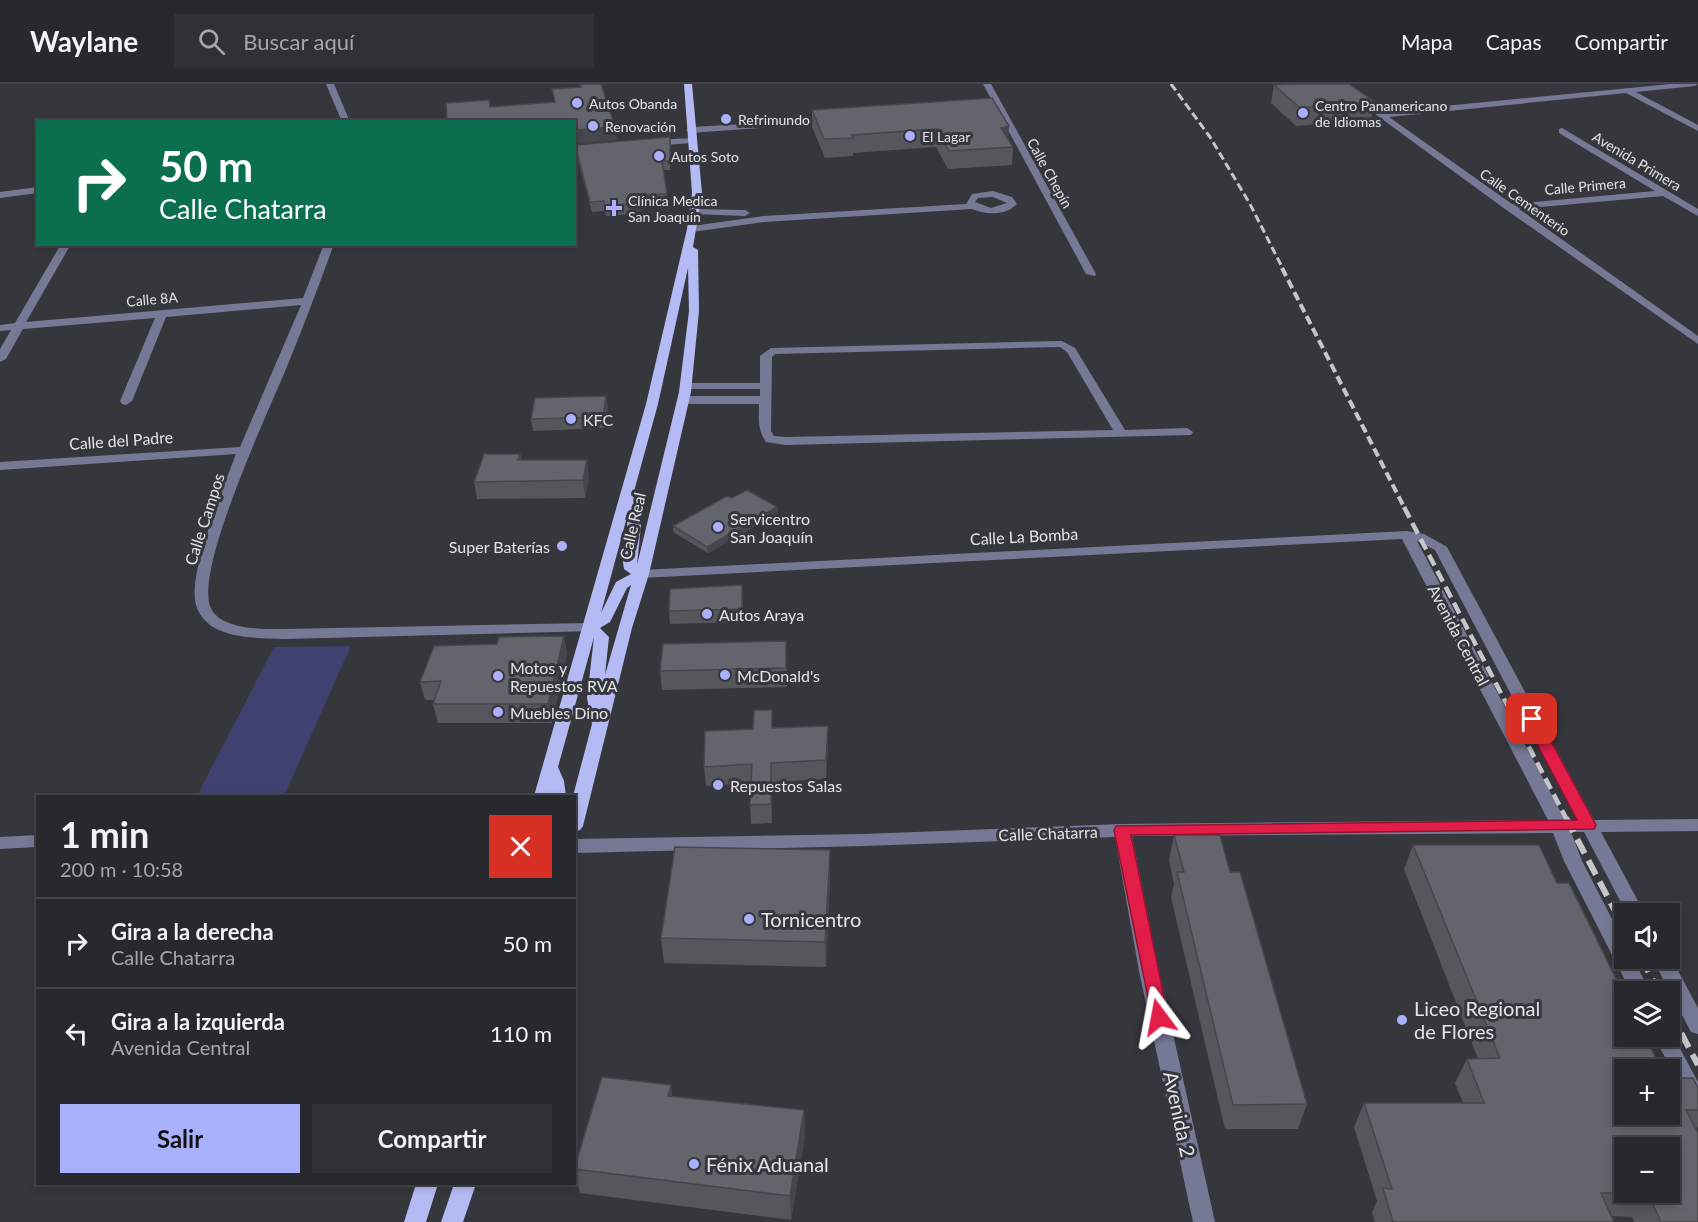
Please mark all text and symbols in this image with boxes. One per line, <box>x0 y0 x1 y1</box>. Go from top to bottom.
search box <box>174 14 594 68</box>
text: Waylane <box>30 24 138 58</box>
icon: search <box>195 25 228 58</box>
text: Buscar aquí <box>243 28 354 55</box>
text: Mapa <box>1401 29 1453 54</box>
text: Capas <box>1486 29 1542 54</box>
text: Compartir <box>1575 29 1668 54</box>
place label: Autos Obanda <box>589 95 677 112</box>
marker: Autos Obanda <box>570 96 584 110</box>
place label: Centro Panamericano de Idiomas <box>1315 97 1447 130</box>
marker: Centro Panamericano de Idiomas <box>1296 106 1310 120</box>
place label: Refrimundo <box>738 111 810 128</box>
marker: Refrimundo <box>719 112 733 126</box>
place label: Renovación <box>605 118 676 135</box>
marker: Renovación <box>586 119 600 133</box>
place label: El Lagar <box>922 128 970 145</box>
street label: Avenida Primera <box>1590 128 1684 194</box>
marker: El Lagar <box>903 129 917 143</box>
street label: Calle Chepín <box>1024 135 1076 211</box>
text: 50 m <box>159 141 253 191</box>
icon: right <box>60 144 138 222</box>
place label: Autos Soto <box>671 148 739 165</box>
marker: Autos Soto <box>652 149 666 163</box>
street label: Calle Cementerio <box>1477 165 1573 239</box>
street label: Calle Primera <box>1544 174 1626 198</box>
text: Calle Chatarra <box>159 192 327 225</box>
place label: Clínica Medica San Joaquín <box>628 192 717 225</box>
marker: Clínica Medica San Joaquín <box>605 199 623 217</box>
street label: Calle 8A <box>126 288 179 310</box>
place label: KFC <box>583 410 614 429</box>
marker: KFC <box>564 412 578 426</box>
street label: Calle del Padre <box>68 427 174 453</box>
street label: Calle Campos <box>180 471 228 567</box>
street label: Calle Real <box>615 491 649 561</box>
place label: Servicentro San Joaquín <box>730 509 813 546</box>
marker: Servicentro San Joaquín <box>711 520 725 534</box>
street label: Calle La Bomba <box>969 524 1079 548</box>
place label: Super Baterías <box>449 537 550 556</box>
marker: Super Baterías <box>555 539 569 553</box>
street label: Avenida Central <box>1424 581 1494 689</box>
place label: Autos Araya <box>719 605 804 624</box>
marker: Autos Araya <box>700 607 714 621</box>
place label: Motos y Repuestos RVA <box>510 658 618 695</box>
place label: McDonald's <box>737 666 820 685</box>
marker: McDonald's <box>718 668 732 682</box>
marker: Motos y Repuestos RVA <box>491 669 505 683</box>
pin <box>1506 693 1557 744</box>
icon: arrive <box>1515 702 1548 735</box>
place label: Muebles Dino <box>510 703 608 722</box>
marker: Muebles Dino <box>491 705 505 719</box>
place label: Repuestos Salas <box>730 776 842 795</box>
marker: Repuestos Salas <box>711 778 725 792</box>
text: 1 min <box>60 812 149 856</box>
button: close <box>489 815 552 878</box>
street label: Calle Chatarra <box>998 822 1098 844</box>
text: 200 m · 10:58 <box>60 857 183 881</box>
map controls <box>1614 903 1680 1203</box>
button: sound <box>1614 903 1680 969</box>
place label: Tornicentro <box>761 907 861 931</box>
marker: Tornicentro <box>742 912 756 926</box>
text: Gira a la derecha <box>111 918 274 945</box>
icon: right <box>60 927 93 960</box>
text: 50 m <box>503 930 552 957</box>
text: Calle Chatarra <box>111 945 235 969</box>
button: layers <box>1614 981 1680 1047</box>
position arrow <box>1127 985 1191 1049</box>
place label: Liceo Regional de Flores <box>1414 996 1540 1043</box>
text: Gira a la izquierda <box>111 1008 285 1035</box>
marker: Liceo Regional de Flores <box>1395 1013 1409 1027</box>
icon: left <box>60 1017 93 1050</box>
text: 110 m <box>490 1020 552 1047</box>
text: Avenida Central <box>111 1035 250 1059</box>
button: + <box>1614 1059 1680 1125</box>
street label: Avenida 2 <box>1159 1069 1201 1159</box>
button: Salir <box>60 1104 300 1173</box>
button: Compartir <box>312 1104 552 1173</box>
button: − <box>1614 1137 1680 1203</box>
place label: Fénix Aduanal <box>706 1152 829 1176</box>
marker: Fénix Aduanal <box>687 1157 701 1171</box>

